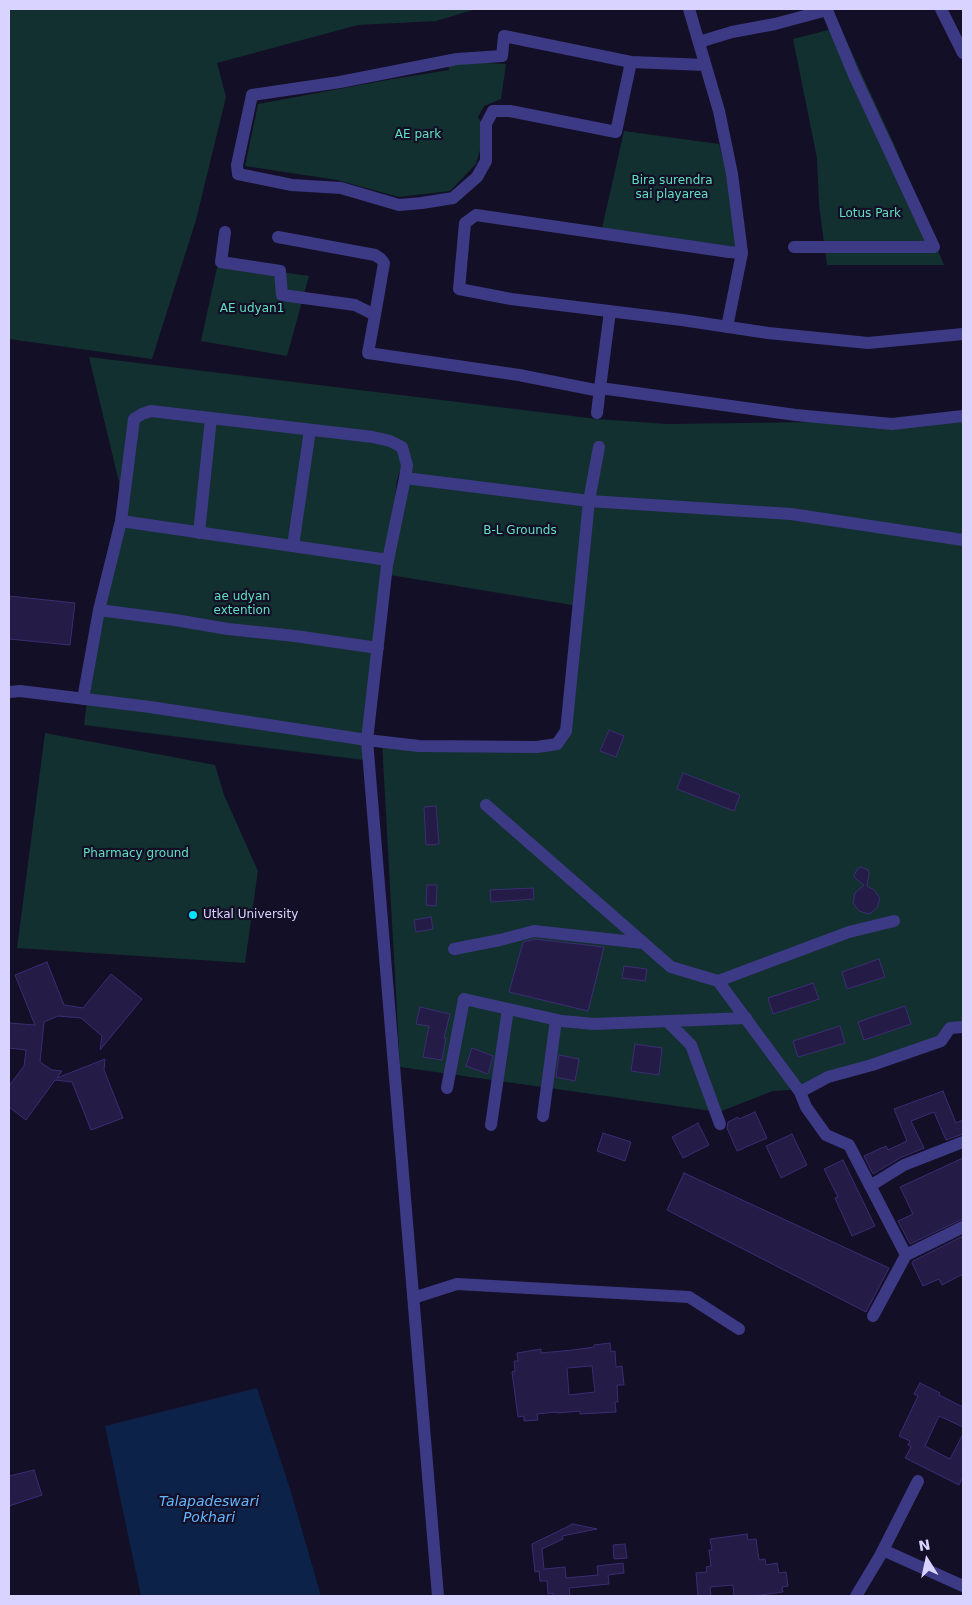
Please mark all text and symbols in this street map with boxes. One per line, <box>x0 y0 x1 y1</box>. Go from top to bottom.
park label: AE park <box>395 128 441 142</box>
park label: Bira surendra sai playarea <box>631 174 713 202</box>
park label: Lotus Park <box>839 207 901 221</box>
park label: AE udyan1 <box>220 302 284 316</box>
park label: B-L Grounds <box>483 524 557 538</box>
park label: ae udyan extention <box>214 590 270 618</box>
park label: Pharmacy ground <box>83 847 189 861</box>
place label: Utkal University <box>203 908 298 922</box>
marker: Utkal University <box>187 909 199 921</box>
water label: Talapadeswari Pokhari <box>159 1494 259 1526</box>
north arrow <box>902 1535 952 1585</box>
text: N <box>917 1536 932 1554</box>

